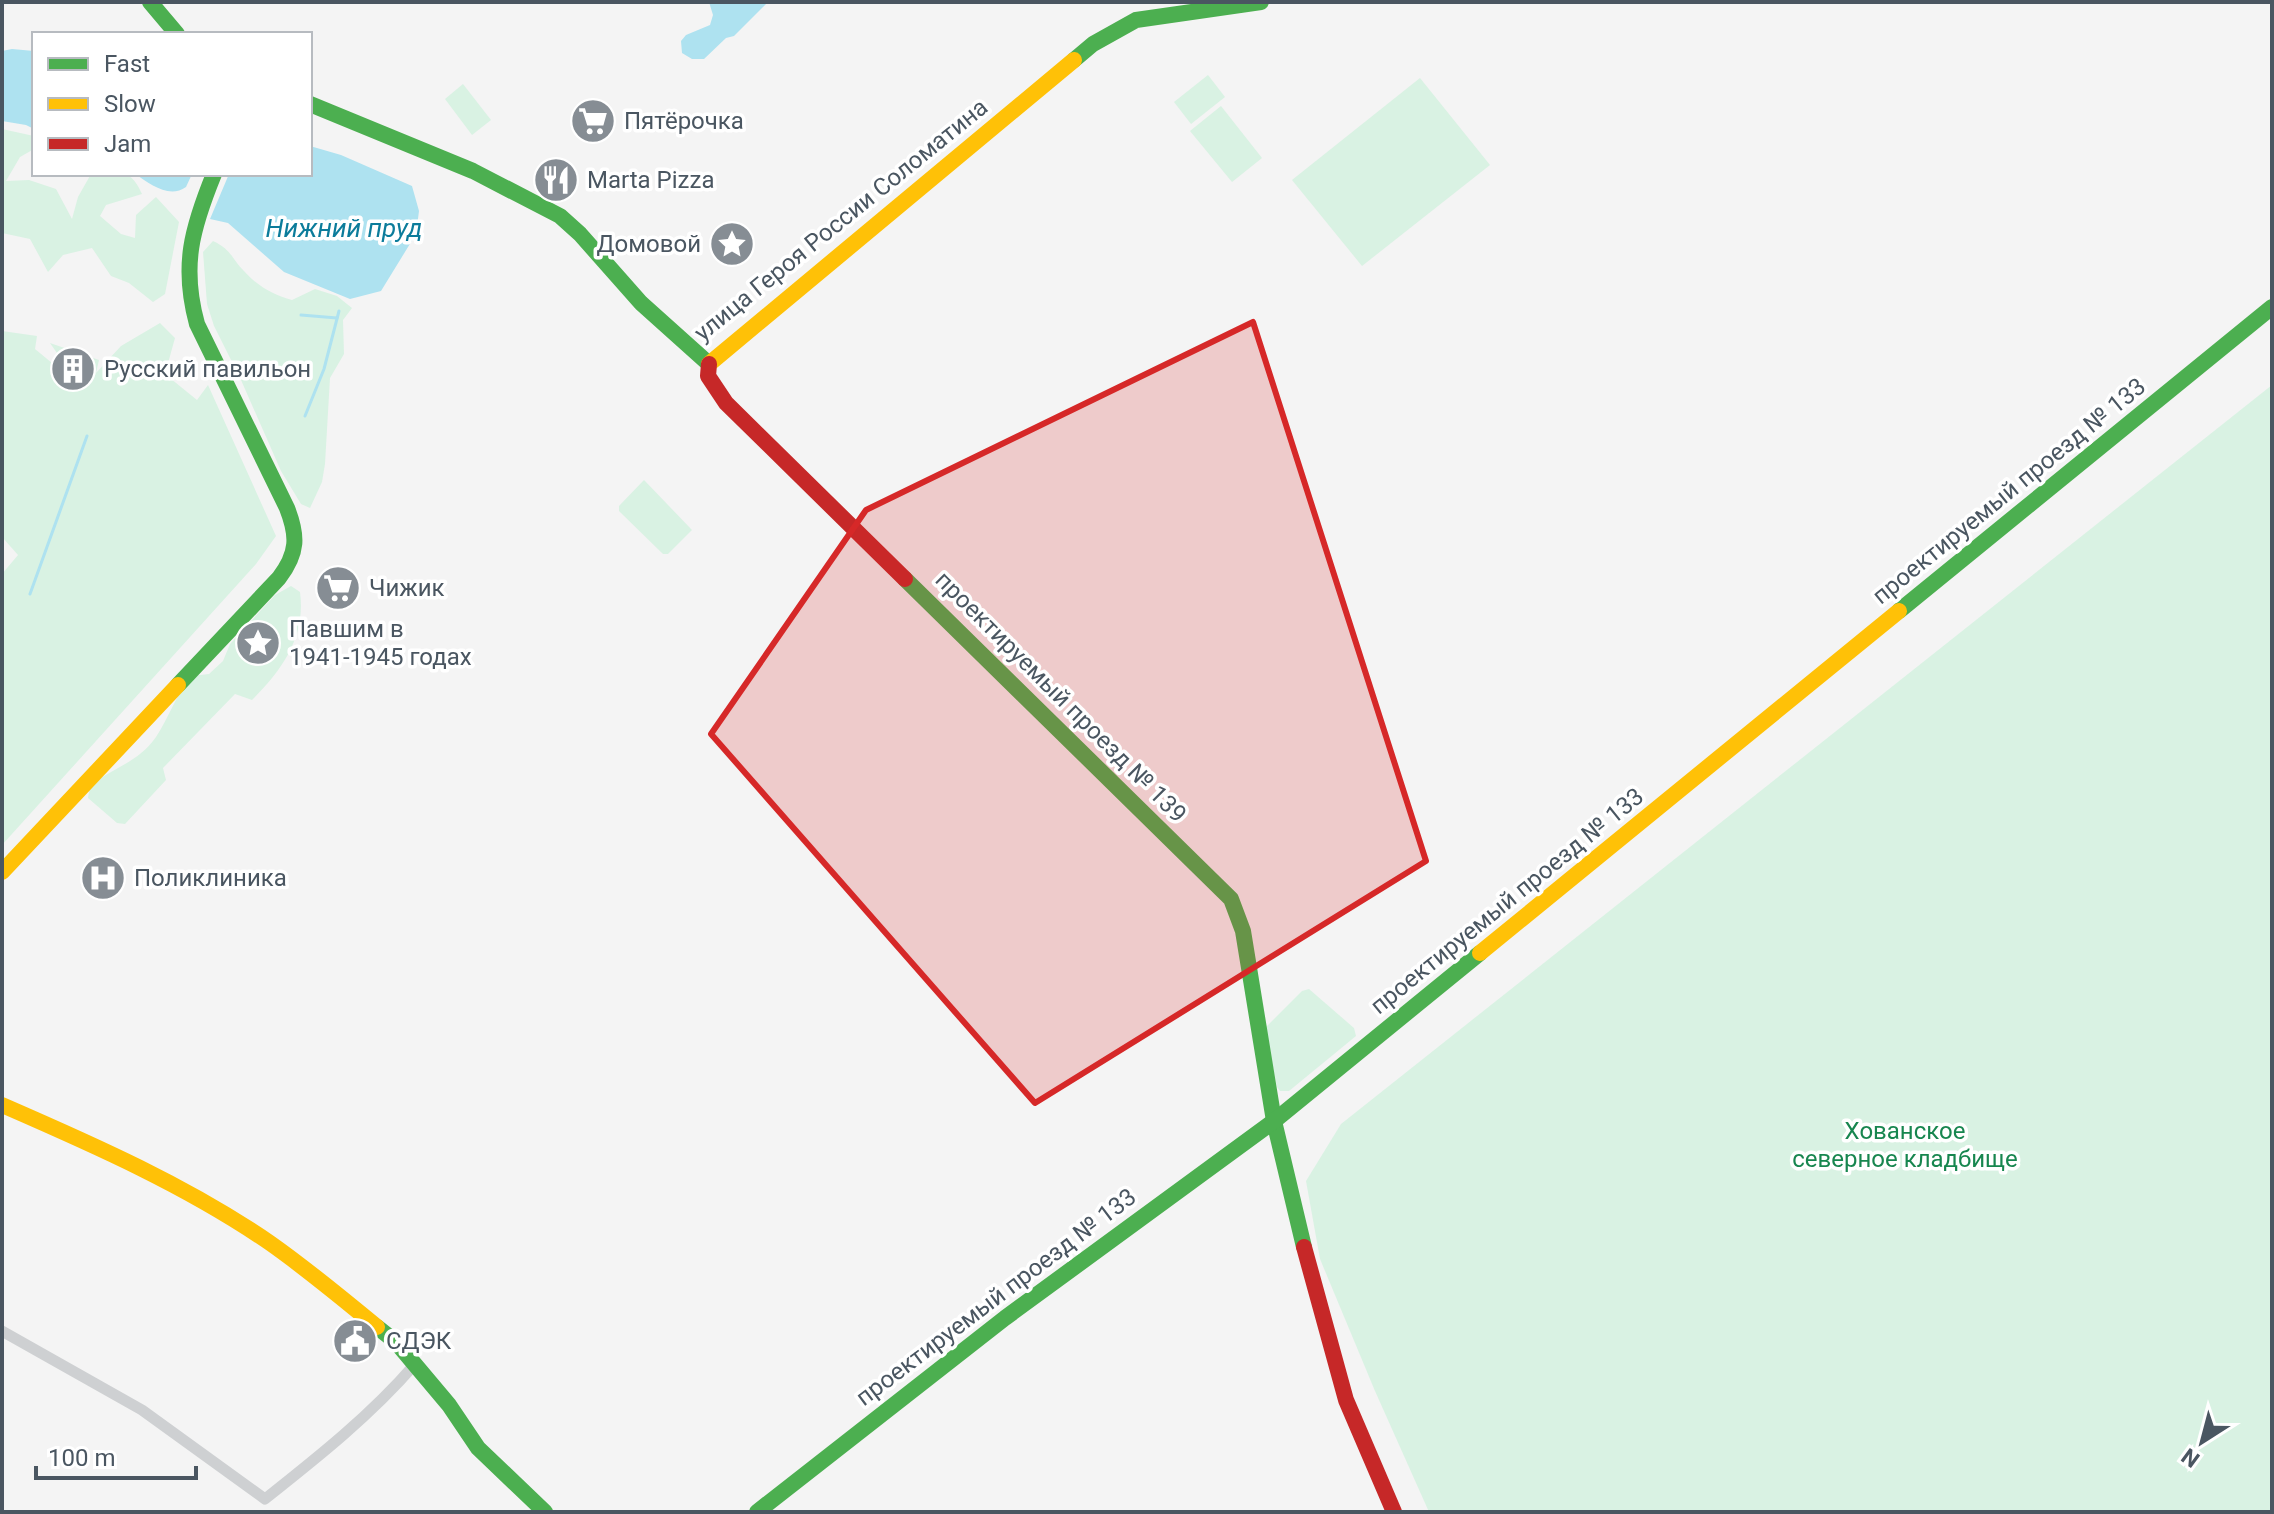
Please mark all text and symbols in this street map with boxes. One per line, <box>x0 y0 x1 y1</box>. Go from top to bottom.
legend <box>32 32 312 176</box>
text: Fast <box>104 50 150 78</box>
text: Slow <box>104 90 156 118</box>
street label: улица Героя России Соломатина <box>689 93 993 347</box>
supermarket icon: Пятёрочка <box>569 97 617 145</box>
place label: Пятёрочка <box>624 107 744 135</box>
text: Jam <box>104 130 151 158</box>
restaurant icon: Marta Pizza <box>532 156 580 204</box>
place label: Marta Pizza <box>587 166 714 194</box>
water label: Нижний пруд <box>266 213 422 243</box>
place icon: Домовой <box>708 220 756 268</box>
place label: Домовой <box>597 230 701 258</box>
building icon: Русский павильон <box>49 345 97 393</box>
place label: Русский павильон <box>104 355 311 383</box>
street label: проектируемый проезд № 133 <box>1867 372 2151 610</box>
supermarket icon: Чижик <box>314 564 362 612</box>
street label: проектируемый проезд № 139 <box>930 566 1192 828</box>
place label: Чижик <box>369 574 445 602</box>
place label: Павшим в 1941-1945 годах <box>289 615 472 671</box>
place icon: Павшим в 1941-1945 годах <box>234 619 282 667</box>
street label: проектируемый проезд № 133 <box>1365 782 1649 1020</box>
hospital icon: Поликлиника <box>79 854 127 902</box>
place label: Поликлиника <box>134 864 287 892</box>
park label: Хованское северное кладбище <box>1792 1117 2018 1173</box>
street label: проектируемый проезд № 133 <box>851 1183 1141 1411</box>
public building icon: СДЭК <box>331 1317 379 1365</box>
place label: СДЭК <box>386 1327 452 1355</box>
north arrow <box>2162 1402 2242 1482</box>
scale bar <box>36 1430 196 1480</box>
text: N <box>2177 1443 2204 1472</box>
text: 100 m <box>48 1444 115 1472</box>

